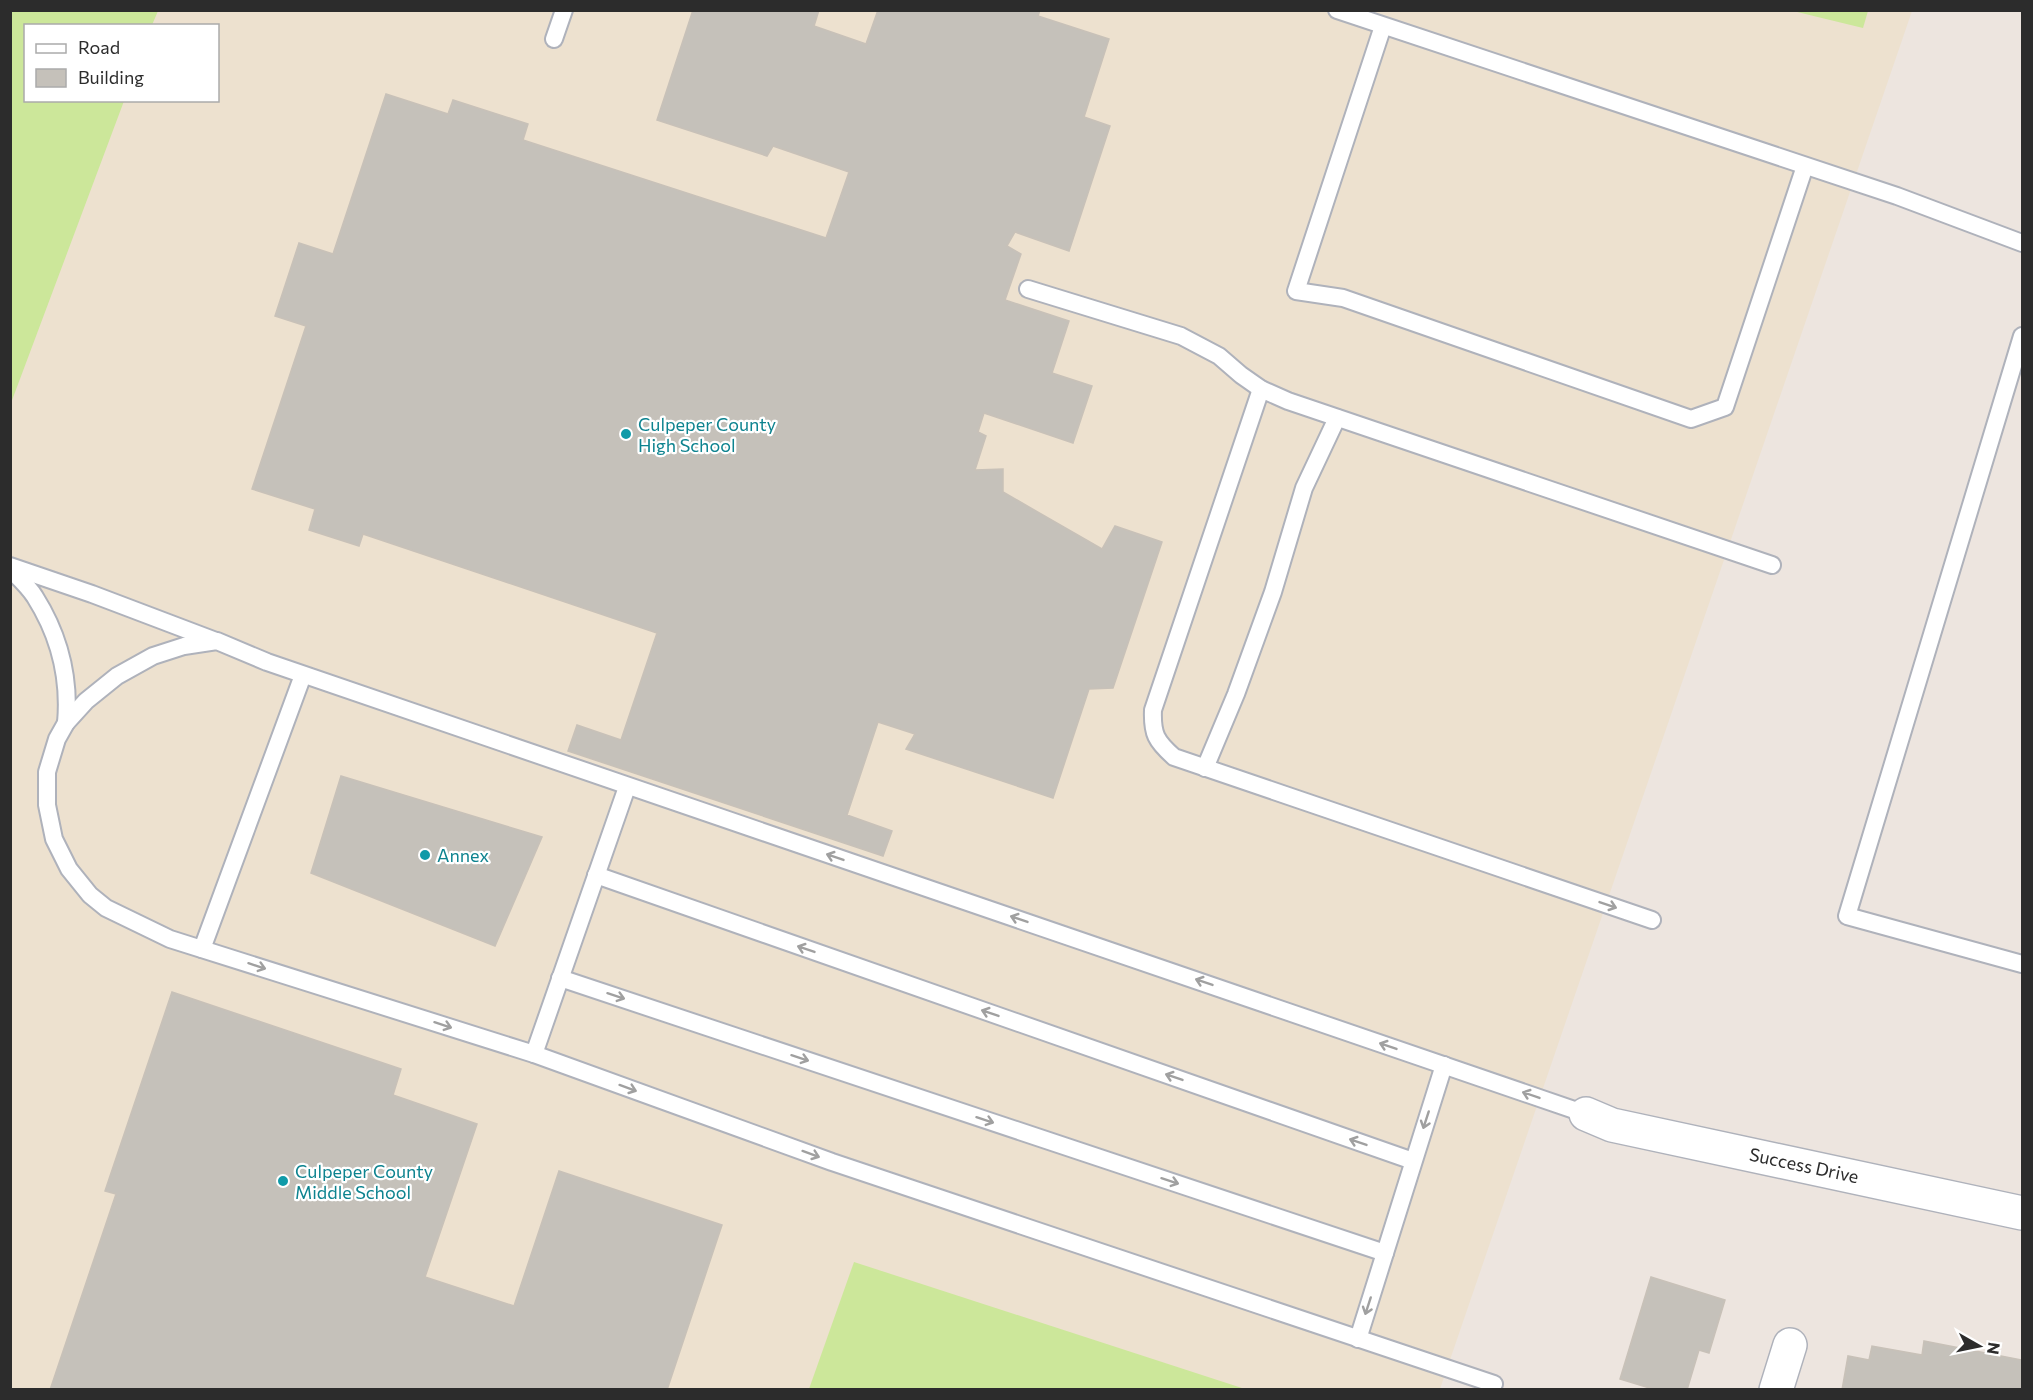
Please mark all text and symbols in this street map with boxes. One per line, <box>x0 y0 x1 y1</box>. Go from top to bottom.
legend <box>24 24 219 102</box>
text: Road <box>78 36 120 58</box>
text: Building <box>78 66 144 88</box>
place label: Culpeper County High School <box>638 413 776 456</box>
marker: Culpeper County High School <box>619 427 633 441</box>
place label: Annex <box>437 844 490 866</box>
marker: Annex <box>418 848 432 862</box>
one-way arrow <box>825 851 844 862</box>
one-way arrow <box>1598 901 1616 912</box>
one-way arrow <box>1010 913 1029 924</box>
one-way arrow <box>797 942 816 953</box>
one-way arrow <box>247 962 266 973</box>
one-way arrow <box>1195 976 1214 987</box>
one-way arrow <box>606 991 625 1002</box>
one-way arrow <box>981 1006 1000 1017</box>
one-way arrow <box>433 1020 452 1031</box>
one-way arrow <box>1379 1039 1398 1050</box>
one-way arrow <box>791 1053 809 1064</box>
one-way arrow <box>1165 1071 1184 1082</box>
one-way arrow <box>618 1083 637 1094</box>
one-way arrow <box>1522 1088 1541 1099</box>
one-way arrow <box>1420 1110 1431 1129</box>
one-way arrow <box>975 1115 994 1126</box>
one-way arrow <box>1349 1135 1368 1146</box>
street label: Success Drive <box>1747 1143 1861 1187</box>
one-way arrow <box>801 1150 820 1161</box>
place label: Culpeper County Middle School <box>295 1160 433 1203</box>
marker: Culpeper County Middle School <box>276 1174 290 1188</box>
one-way arrow <box>1160 1177 1179 1188</box>
one-way arrow <box>1362 1297 1373 1316</box>
north arrow <box>1949 1316 2009 1376</box>
text: N <box>1984 1341 2005 1356</box>

